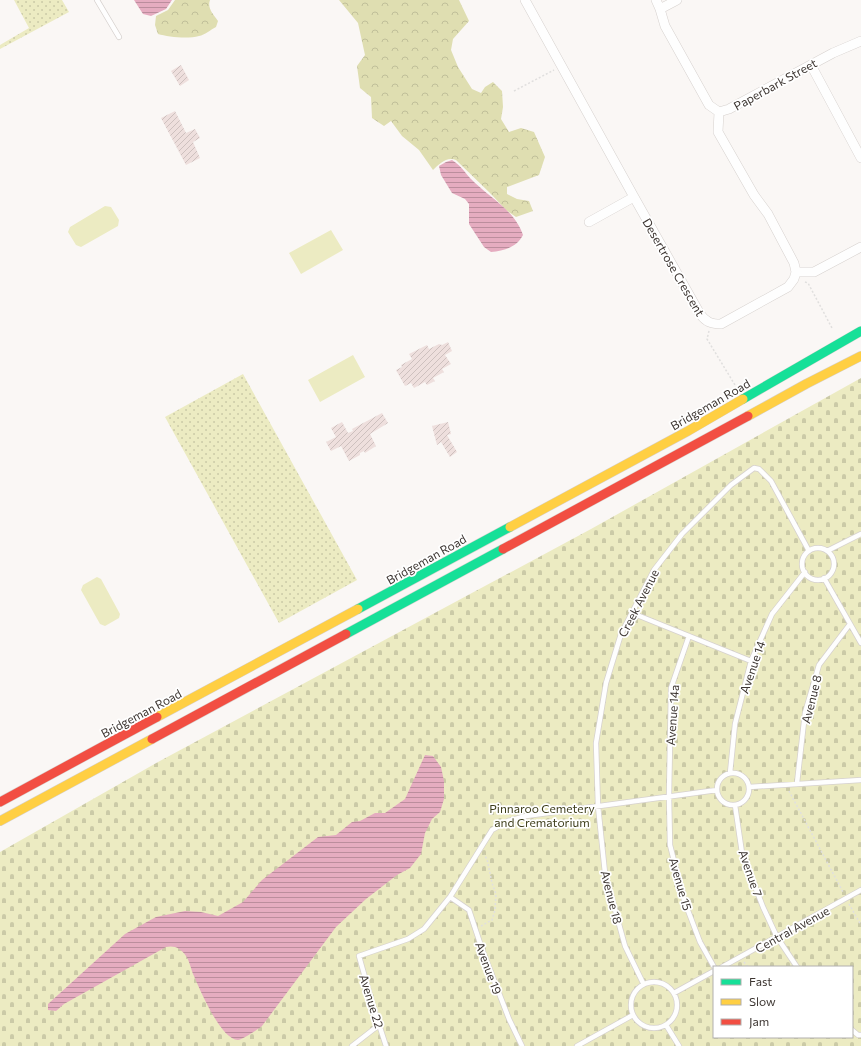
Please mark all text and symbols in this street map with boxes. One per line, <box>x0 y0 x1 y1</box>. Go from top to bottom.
street label: Paperbark Street <box>731 55 819 113</box>
street label: Desertrose Crescent <box>640 215 708 319</box>
street label: Bridgeman Road <box>668 376 752 432</box>
street label: Bridgeman Road <box>384 531 468 587</box>
street label: Creek Avenue <box>615 567 661 639</box>
street label: Avenue 14 <box>736 639 768 695</box>
street label: Avenue 8 <box>798 673 824 725</box>
street label: Avenue 14a <box>663 684 681 746</box>
street label: Bridgeman Road <box>98 686 184 740</box>
park label: Pinnaroo Cemetery and Crematorium <box>489 801 595 829</box>
street label: Avenue 7 <box>736 848 766 898</box>
street label: Avenue 15 <box>667 856 695 912</box>
street label: Avenue 18 <box>599 869 625 925</box>
street label: Central Avenue <box>752 903 832 955</box>
street label: Avenue 19 <box>473 940 505 996</box>
legend <box>713 966 853 1038</box>
street label: Avenue 22 <box>357 972 387 1030</box>
text: Fast <box>749 974 772 988</box>
text: Slow <box>749 994 776 1008</box>
text: Jam <box>749 1014 769 1029</box>

